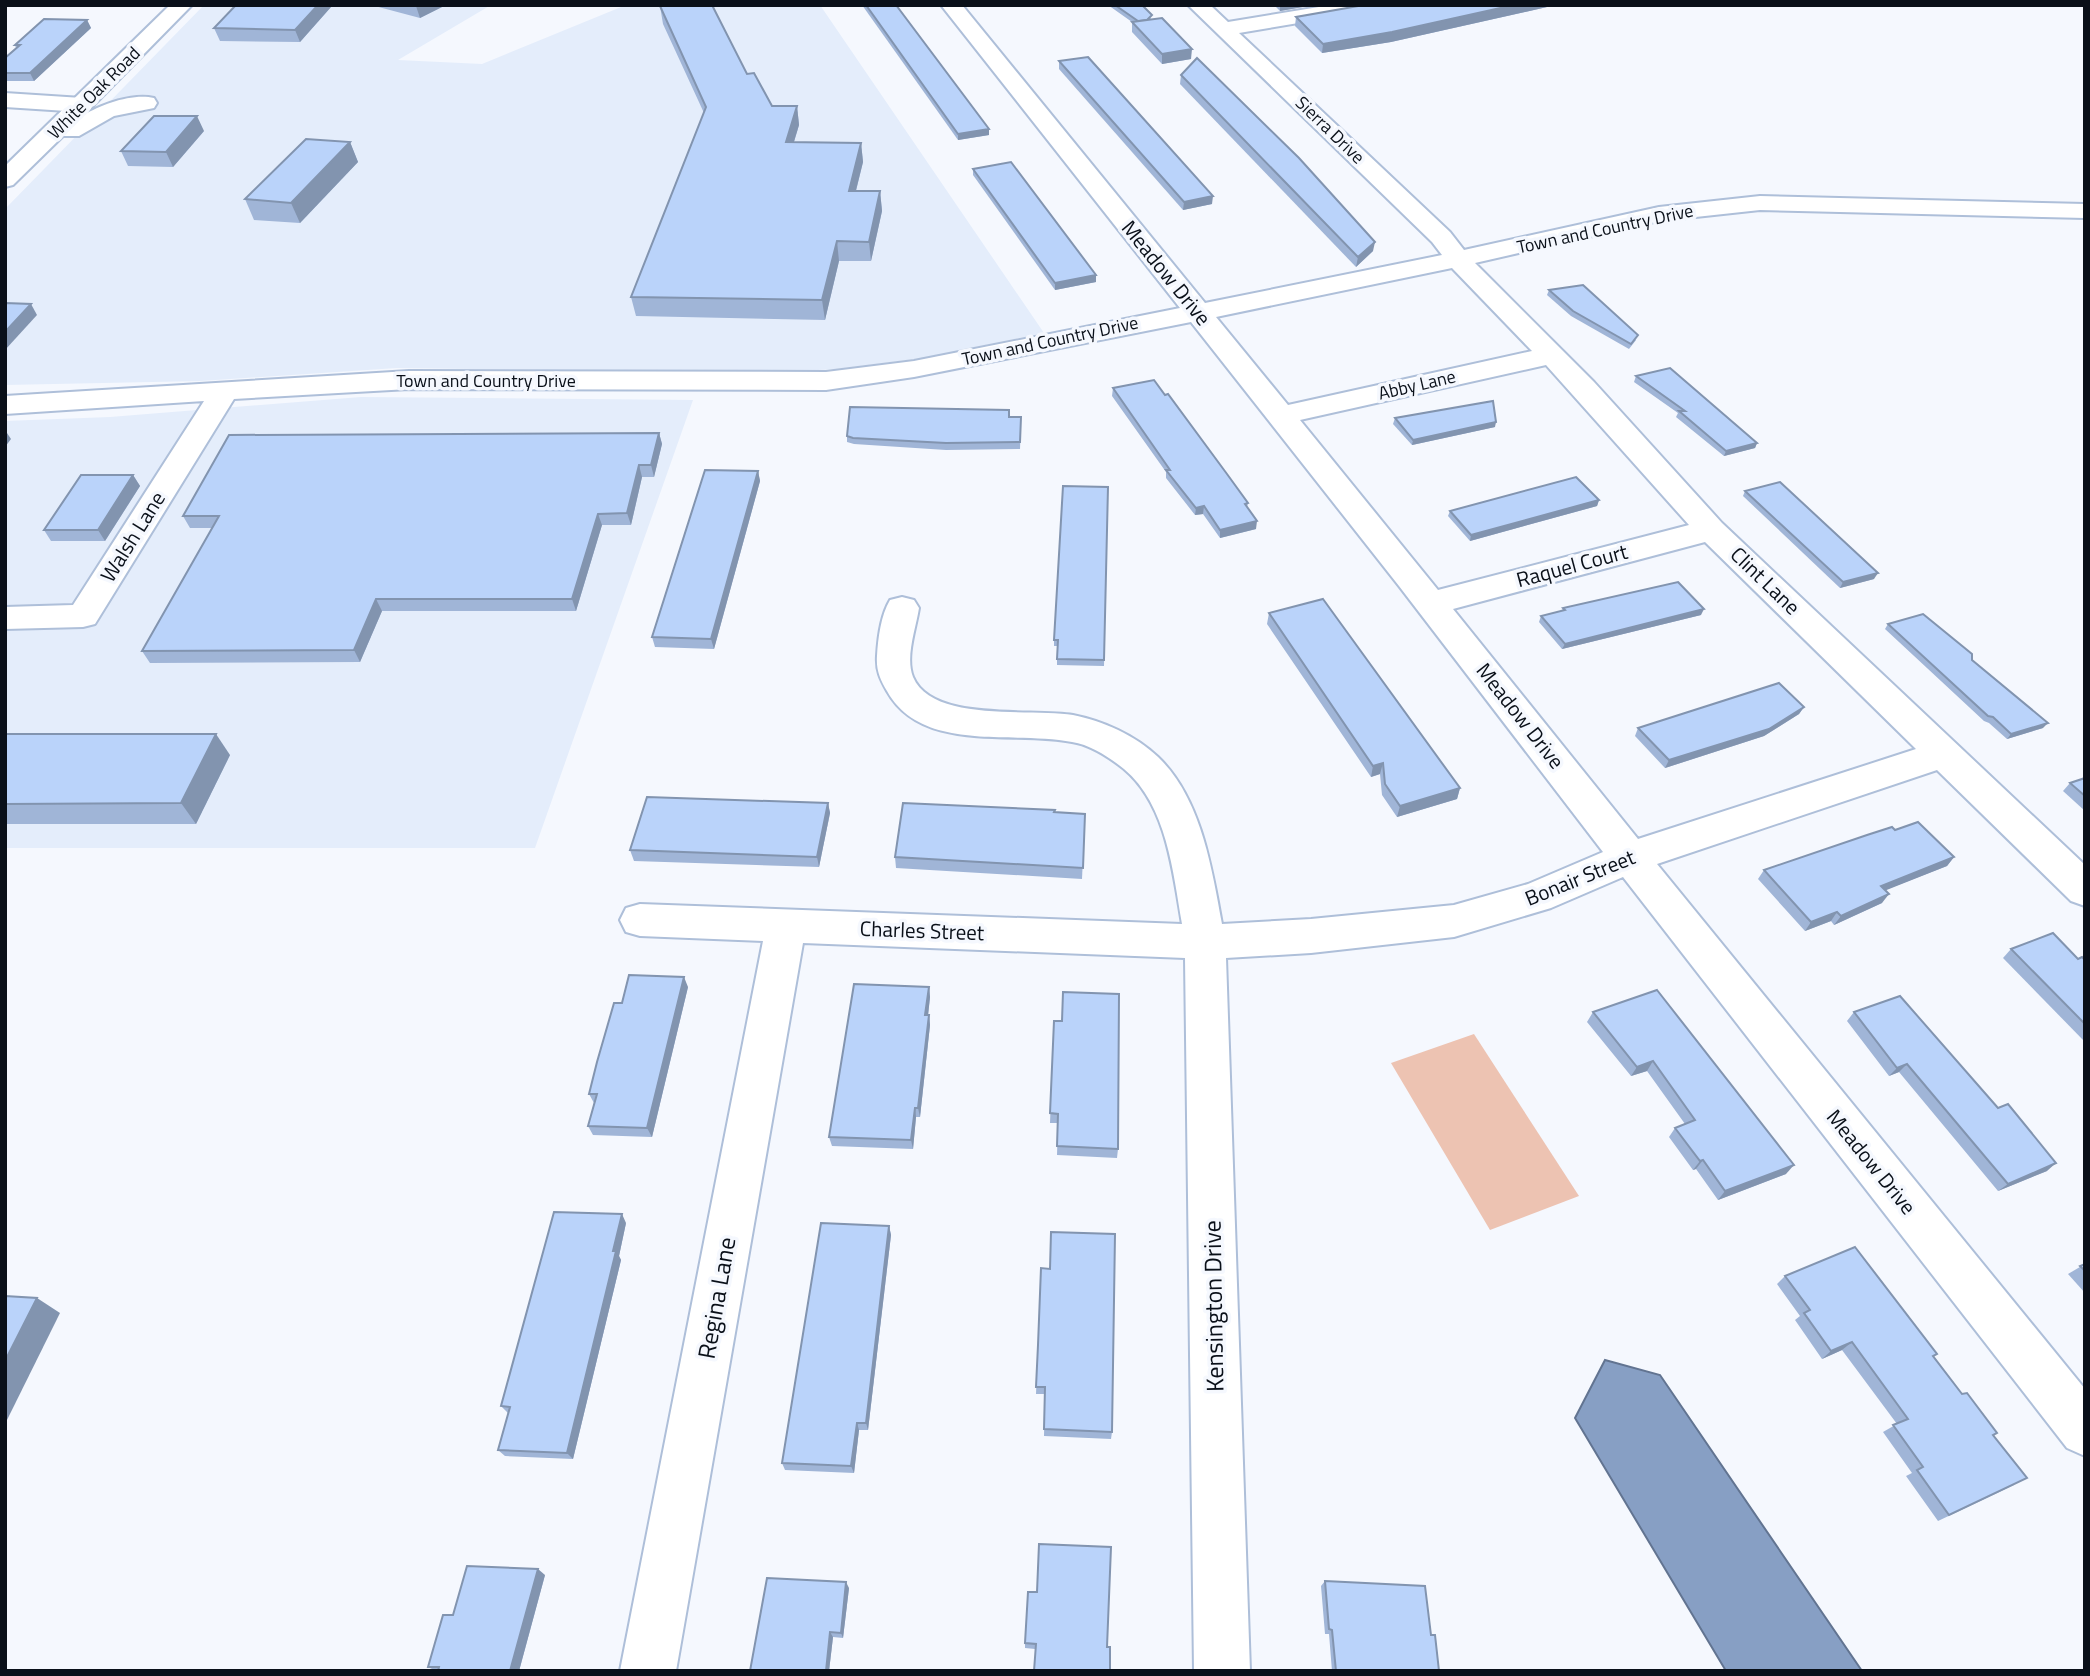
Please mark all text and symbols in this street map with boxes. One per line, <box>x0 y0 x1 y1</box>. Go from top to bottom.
street label: White Oak Road <box>41 40 146 145</box>
street label: Sierra Drive <box>1289 90 1371 170</box>
street label: Town and Country Drive <box>1514 197 1696 260</box>
street label: Meadow Drive <box>1114 213 1219 332</box>
street label: Town and Country Drive <box>959 309 1141 372</box>
street label: Abby Lane <box>1376 363 1458 407</box>
street label: Town and Country Drive <box>396 367 576 394</box>
street label: Walsh Lane <box>92 485 173 588</box>
street label: Raquel Court <box>1513 535 1631 595</box>
street label: Clint Lane <box>1723 539 1808 622</box>
street label: Meadow Drive <box>1469 655 1573 775</box>
street label: Bonair Street <box>1520 840 1640 914</box>
street label: Charles Street <box>859 912 985 948</box>
street label: Meadow Drive <box>1819 1102 1924 1221</box>
street label: Kensington Drive <box>1194 1220 1232 1392</box>
street label: Regina Lane <box>688 1234 744 1362</box>

